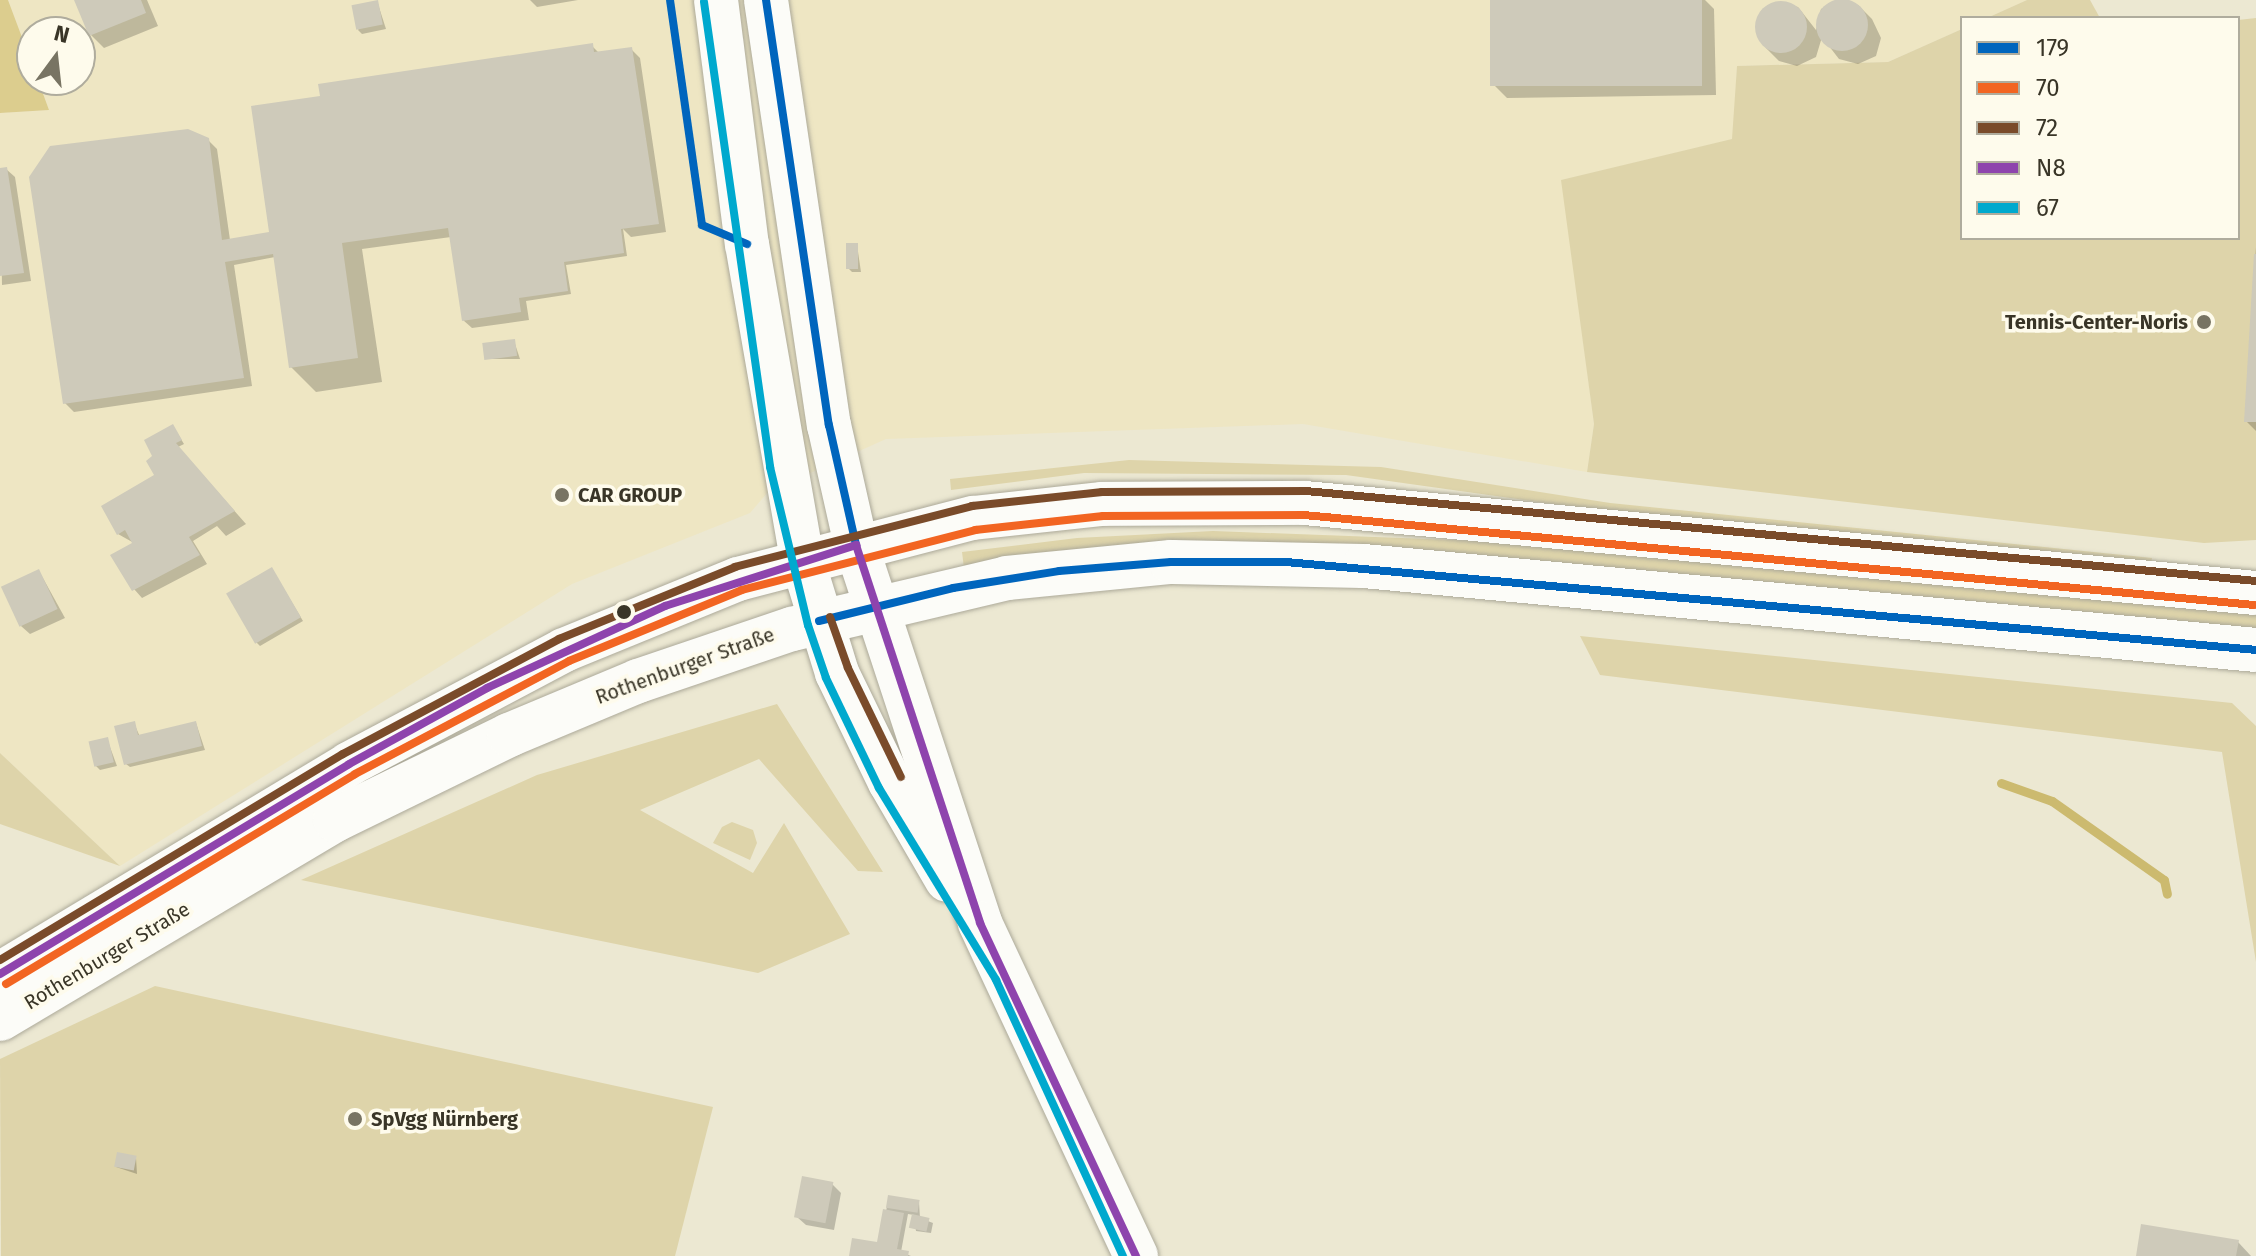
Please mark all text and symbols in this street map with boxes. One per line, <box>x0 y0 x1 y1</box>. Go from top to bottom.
north arrow <box>16 16 96 96</box>
legend <box>1960 16 2240 240</box>
text: N <box>51 19 72 49</box>
text: 179 <box>2036 34 2069 62</box>
text: 70 <box>2036 74 2060 102</box>
text: 72 <box>2036 114 2058 142</box>
text: N8 <box>2036 154 2066 182</box>
text: 67 <box>2036 194 2059 222</box>
place label: Tennis-Center-Noris <box>2005 310 2188 334</box>
marker: Tennis-Center-Noris <box>2195 313 2213 331</box>
place label: CAR GROUP <box>578 483 682 507</box>
marker: CAR GROUP <box>553 486 571 504</box>
unlabelled marker <box>616 604 632 620</box>
street label: Rothenburger Straße <box>592 622 778 710</box>
street label: Rothenburger Straße <box>20 897 194 1015</box>
place label: SpVgg Nürnberg <box>371 1107 518 1131</box>
marker: SpVgg Nürnberg <box>346 1110 364 1128</box>

